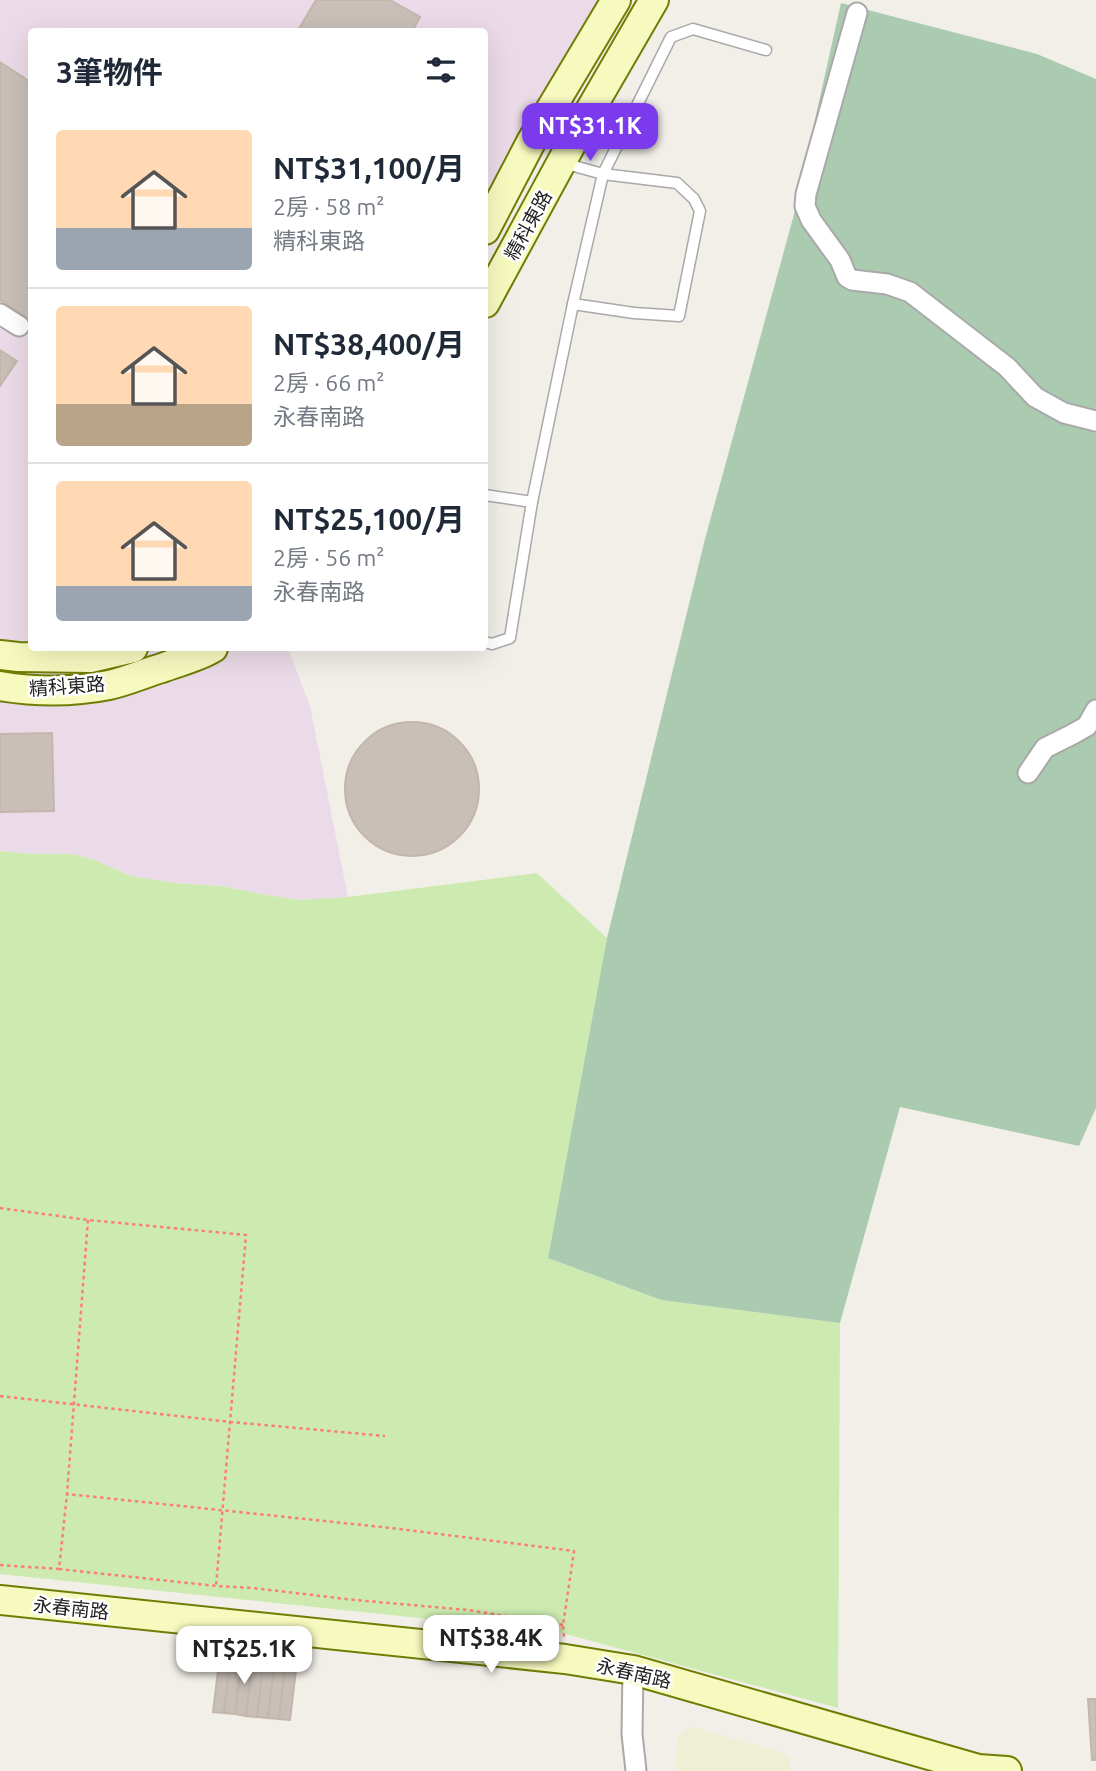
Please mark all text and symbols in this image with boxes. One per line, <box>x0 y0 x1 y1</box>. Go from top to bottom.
icon: filters <box>422 51 460 89</box>
text: 3筆物件 <box>56 55 163 89</box>
pin: NT$31.1K <box>518 104 662 163</box>
text: NT$31.1K <box>538 113 642 138</box>
text: NT$31,100/月 <box>273 151 465 185</box>
icon: home <box>112 158 196 242</box>
street label: 精科東路 <box>500 186 556 264</box>
text: 2房 · 58 m² <box>273 194 384 219</box>
text: 精科東路 <box>273 228 365 253</box>
text: NT$38,400/月 <box>273 327 465 361</box>
icon: home <box>112 334 196 418</box>
text: 2房 · 66 m² <box>273 370 384 395</box>
text: 永春南路 <box>273 404 365 429</box>
text: NT$25,100/月 <box>273 502 465 536</box>
icon: home <box>112 509 196 593</box>
text: 2房 · 56 m² <box>273 545 384 570</box>
text: 永春南路 <box>273 579 365 604</box>
street label: 精科東路 <box>28 672 106 700</box>
street label: 永春南路 <box>32 1593 110 1623</box>
pin: NT$38.4K <box>419 1616 563 1675</box>
text: NT$38.4K <box>439 1625 543 1650</box>
pin: NT$25.1K <box>172 1626 316 1686</box>
text: NT$25.1K <box>192 1636 296 1661</box>
street label: 永春南路 <box>594 1654 674 1692</box>

